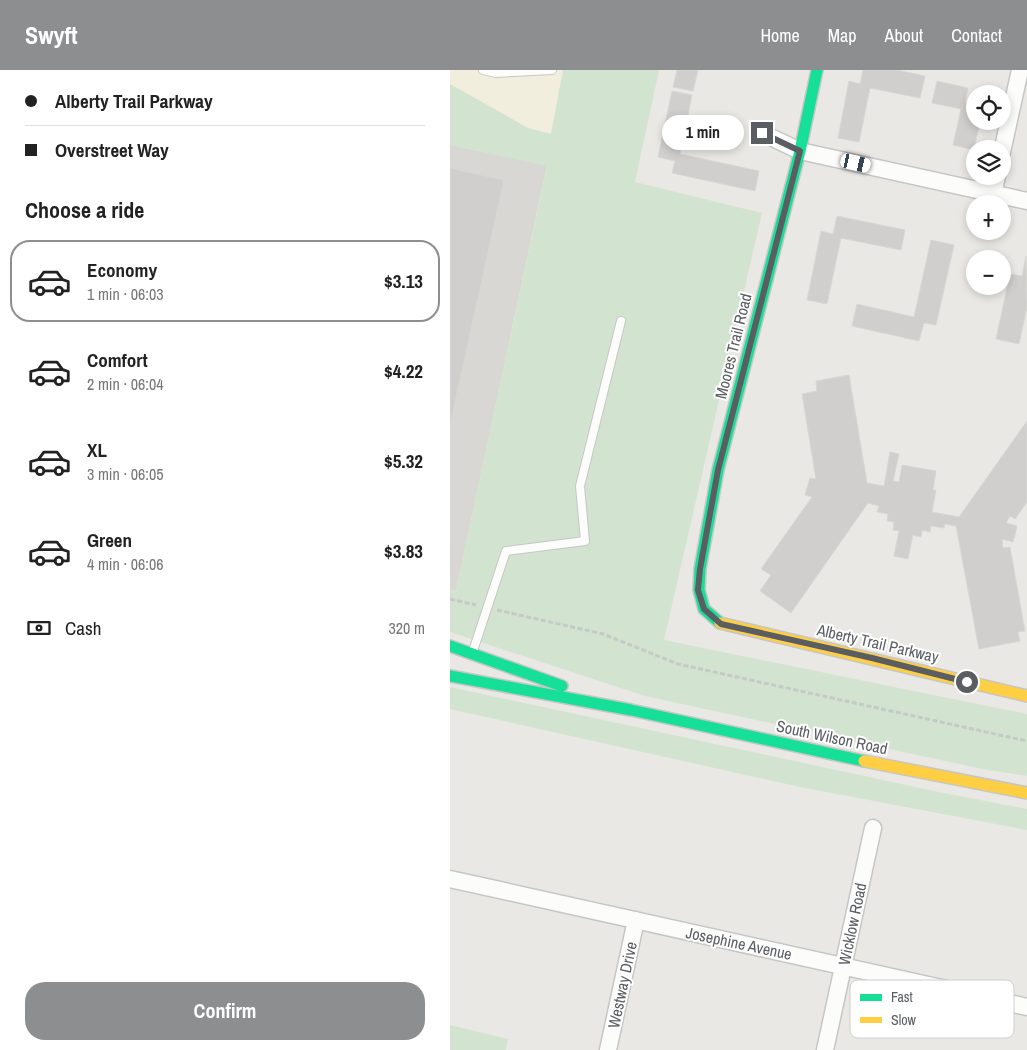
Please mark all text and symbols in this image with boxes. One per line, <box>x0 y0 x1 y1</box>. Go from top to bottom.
text: Swyft <box>25 19 78 51</box>
text: Home <box>760 23 800 48</box>
text: Map <box>828 23 857 48</box>
text: About <box>885 23 923 48</box>
text: Contact <box>951 23 1002 48</box>
map controls <box>966 85 1011 295</box>
button: locate <box>966 85 1011 130</box>
text: Alberty Trail Parkway <box>55 88 213 114</box>
callout: 1 min <box>662 116 744 150</box>
text: 1 min <box>686 121 720 143</box>
route end <box>751 122 773 144</box>
text: Overstreet Way <box>55 137 169 163</box>
button: layers <box>966 140 1011 185</box>
car <box>839 152 872 174</box>
text: Choose a ride <box>25 195 144 225</box>
button: + <box>966 195 1011 240</box>
button: − <box>966 250 1011 295</box>
text: Economy <box>87 257 157 283</box>
icon: car <box>27 259 72 304</box>
text: $3.13 <box>384 268 423 294</box>
text: 1 min · 06:03 <box>87 283 164 305</box>
street label: Moores Trail Road <box>709 291 757 401</box>
text: Comfort <box>87 347 148 373</box>
icon: car <box>27 349 72 394</box>
text: $4.22 <box>384 358 423 384</box>
text: 2 min · 06:04 <box>87 373 164 395</box>
text: XL <box>87 437 107 463</box>
icon: car <box>27 439 72 484</box>
text: $5.32 <box>384 448 423 474</box>
text: 3 min · 06:05 <box>87 463 164 485</box>
text: Green <box>87 527 132 553</box>
icon: car <box>27 529 72 574</box>
text: $3.83 <box>384 538 423 564</box>
text: 4 min · 06:06 <box>87 553 164 575</box>
icon: cash <box>25 614 53 642</box>
text: Cash <box>65 615 101 641</box>
text: 320 m <box>389 617 425 639</box>
street label: Alberty Trail Parkway <box>814 618 941 668</box>
route start <box>956 671 978 693</box>
street label: South Wilson Road <box>774 714 890 760</box>
street label: Wicklow Road <box>833 881 871 967</box>
street label: Josephine Avenue <box>684 921 794 965</box>
street label: Westway Drive <box>602 940 642 1030</box>
legend <box>850 980 1014 1038</box>
button: Confirm <box>25 982 425 1040</box>
text: Fast <box>891 988 913 1006</box>
text: Slow <box>891 1011 917 1029</box>

